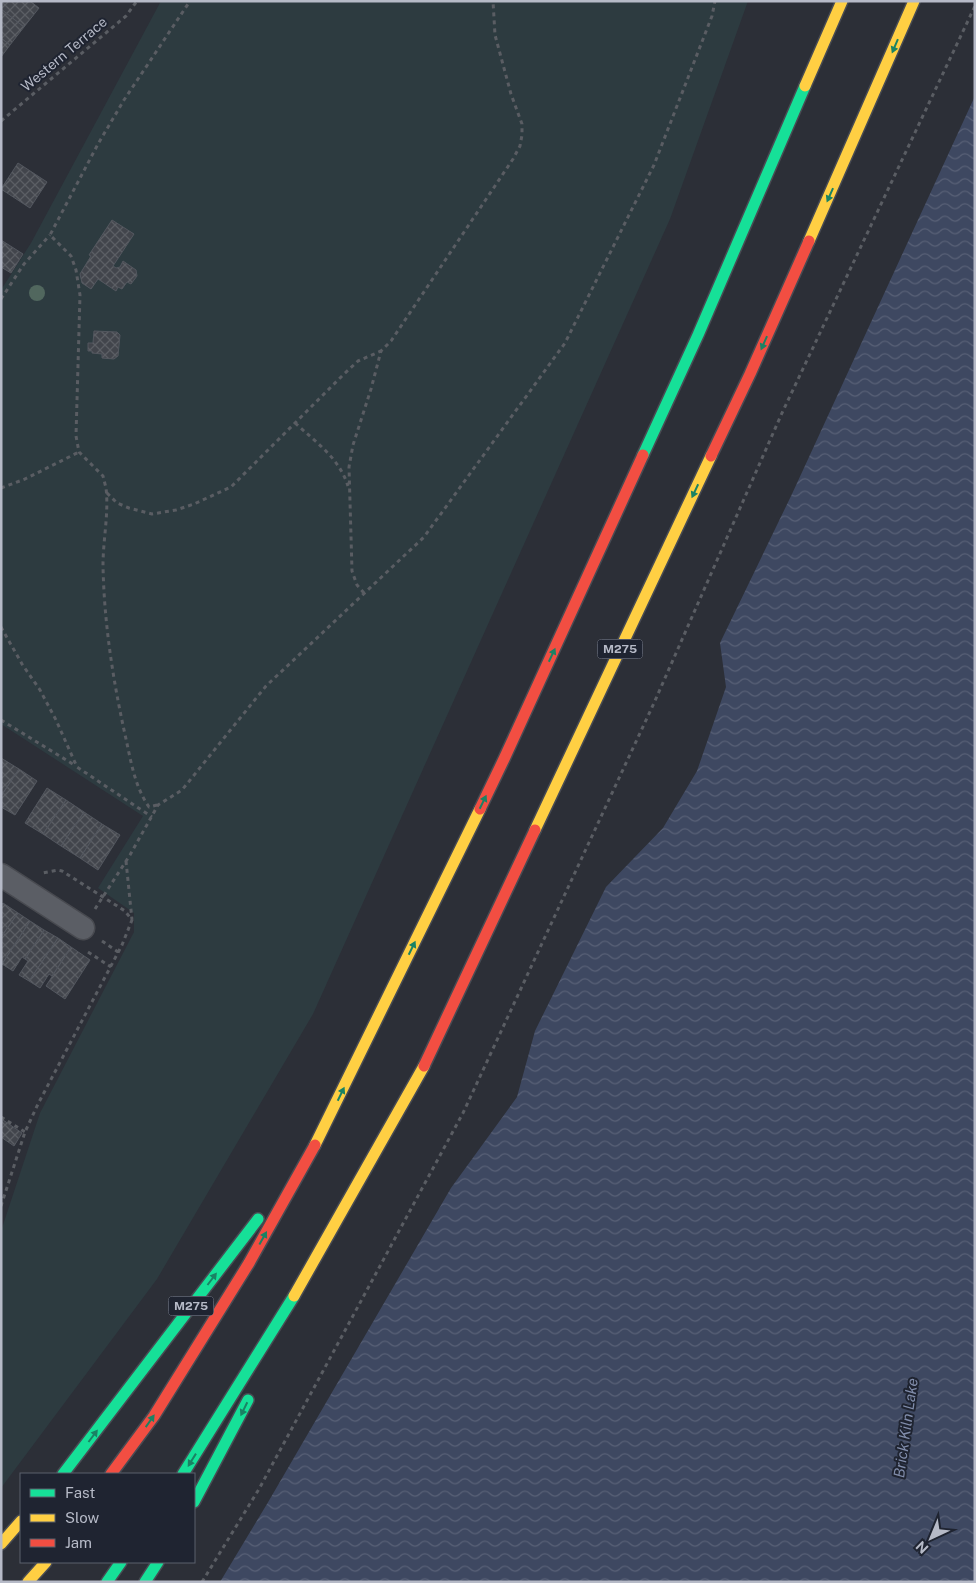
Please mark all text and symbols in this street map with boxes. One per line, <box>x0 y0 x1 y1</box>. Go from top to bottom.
street label: Western Terrace <box>18 13 110 94</box>
one-way arrow <box>890 39 898 53</box>
one-way arrow <box>825 188 833 202</box>
one-way arrow <box>759 336 767 350</box>
one-way arrow <box>691 484 699 498</box>
road number: M275 <box>598 640 642 659</box>
one-way arrow <box>548 648 556 662</box>
one-way arrow <box>479 795 487 809</box>
one-way arrow <box>408 941 416 955</box>
one-way arrow <box>337 1087 345 1101</box>
one-way arrow <box>259 1230 267 1245</box>
one-way arrow <box>207 1272 217 1286</box>
road number: M275 <box>168 1296 214 1315</box>
water label: Brick Kiln Lake <box>890 1377 921 1479</box>
one-way arrow <box>240 1402 248 1416</box>
one-way arrow <box>145 1414 155 1428</box>
one-way arrow <box>87 1430 98 1443</box>
one-way arrow <box>187 1453 196 1466</box>
legend <box>20 1473 195 1563</box>
text: Fast <box>65 1484 95 1501</box>
text: Slow <box>65 1509 100 1526</box>
north arrow <box>906 1513 956 1563</box>
text: Jam <box>65 1534 92 1551</box>
text: N <box>912 1538 931 1557</box>

